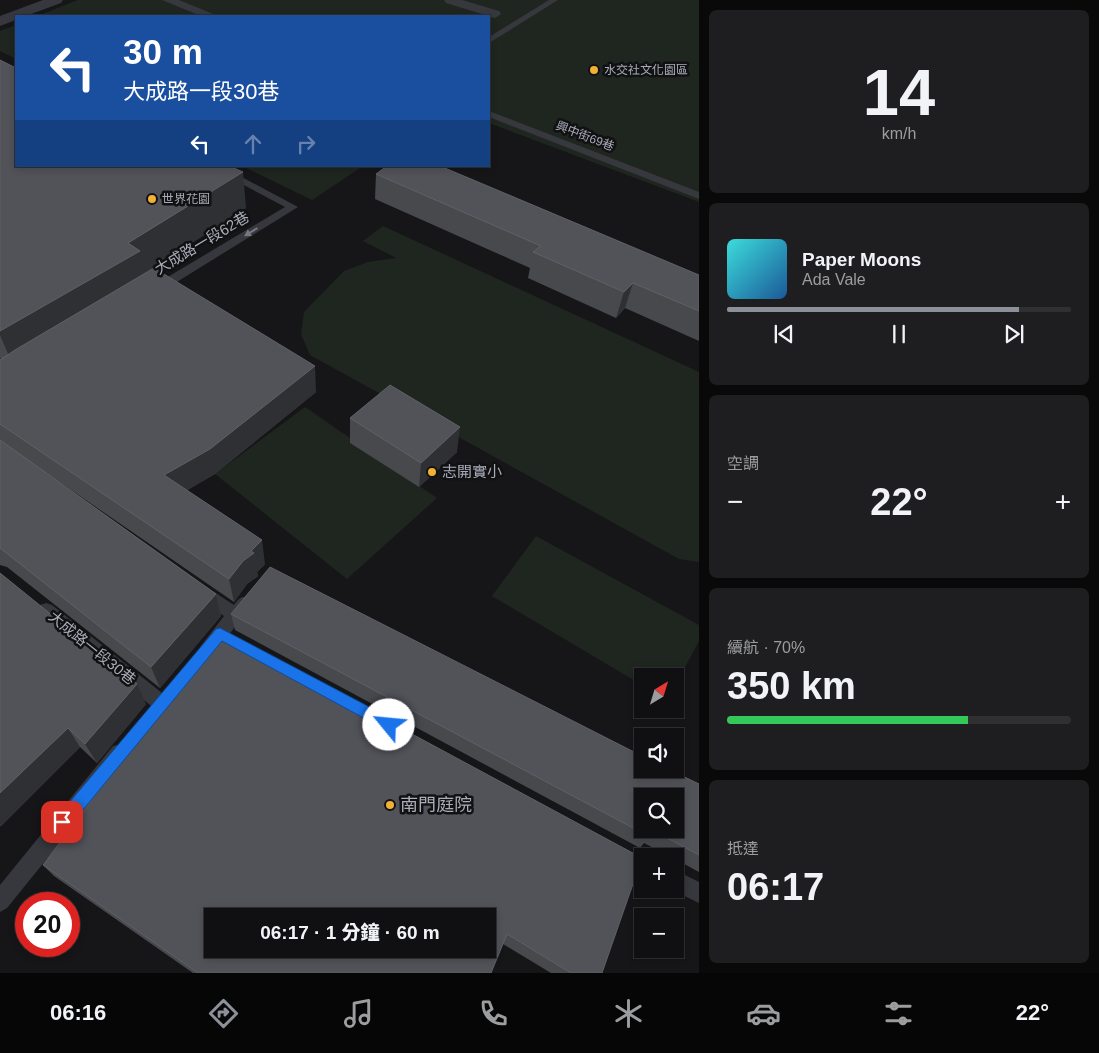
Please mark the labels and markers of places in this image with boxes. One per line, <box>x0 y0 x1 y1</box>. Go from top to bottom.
place label: 水交社文化園區 <box>604 63 688 77</box>
marker: 水交社文化園區 <box>588 64 600 76</box>
place label: 世界花園 <box>162 192 210 206</box>
marker: 世界花園 <box>146 193 158 205</box>
place label: 志開實小 <box>442 463 502 480</box>
marker: 志開實小 <box>426 466 438 478</box>
place label: 南門庭院 <box>400 795 472 815</box>
marker: 南門庭院 <box>384 799 396 811</box>
pin <box>41 801 83 843</box>

